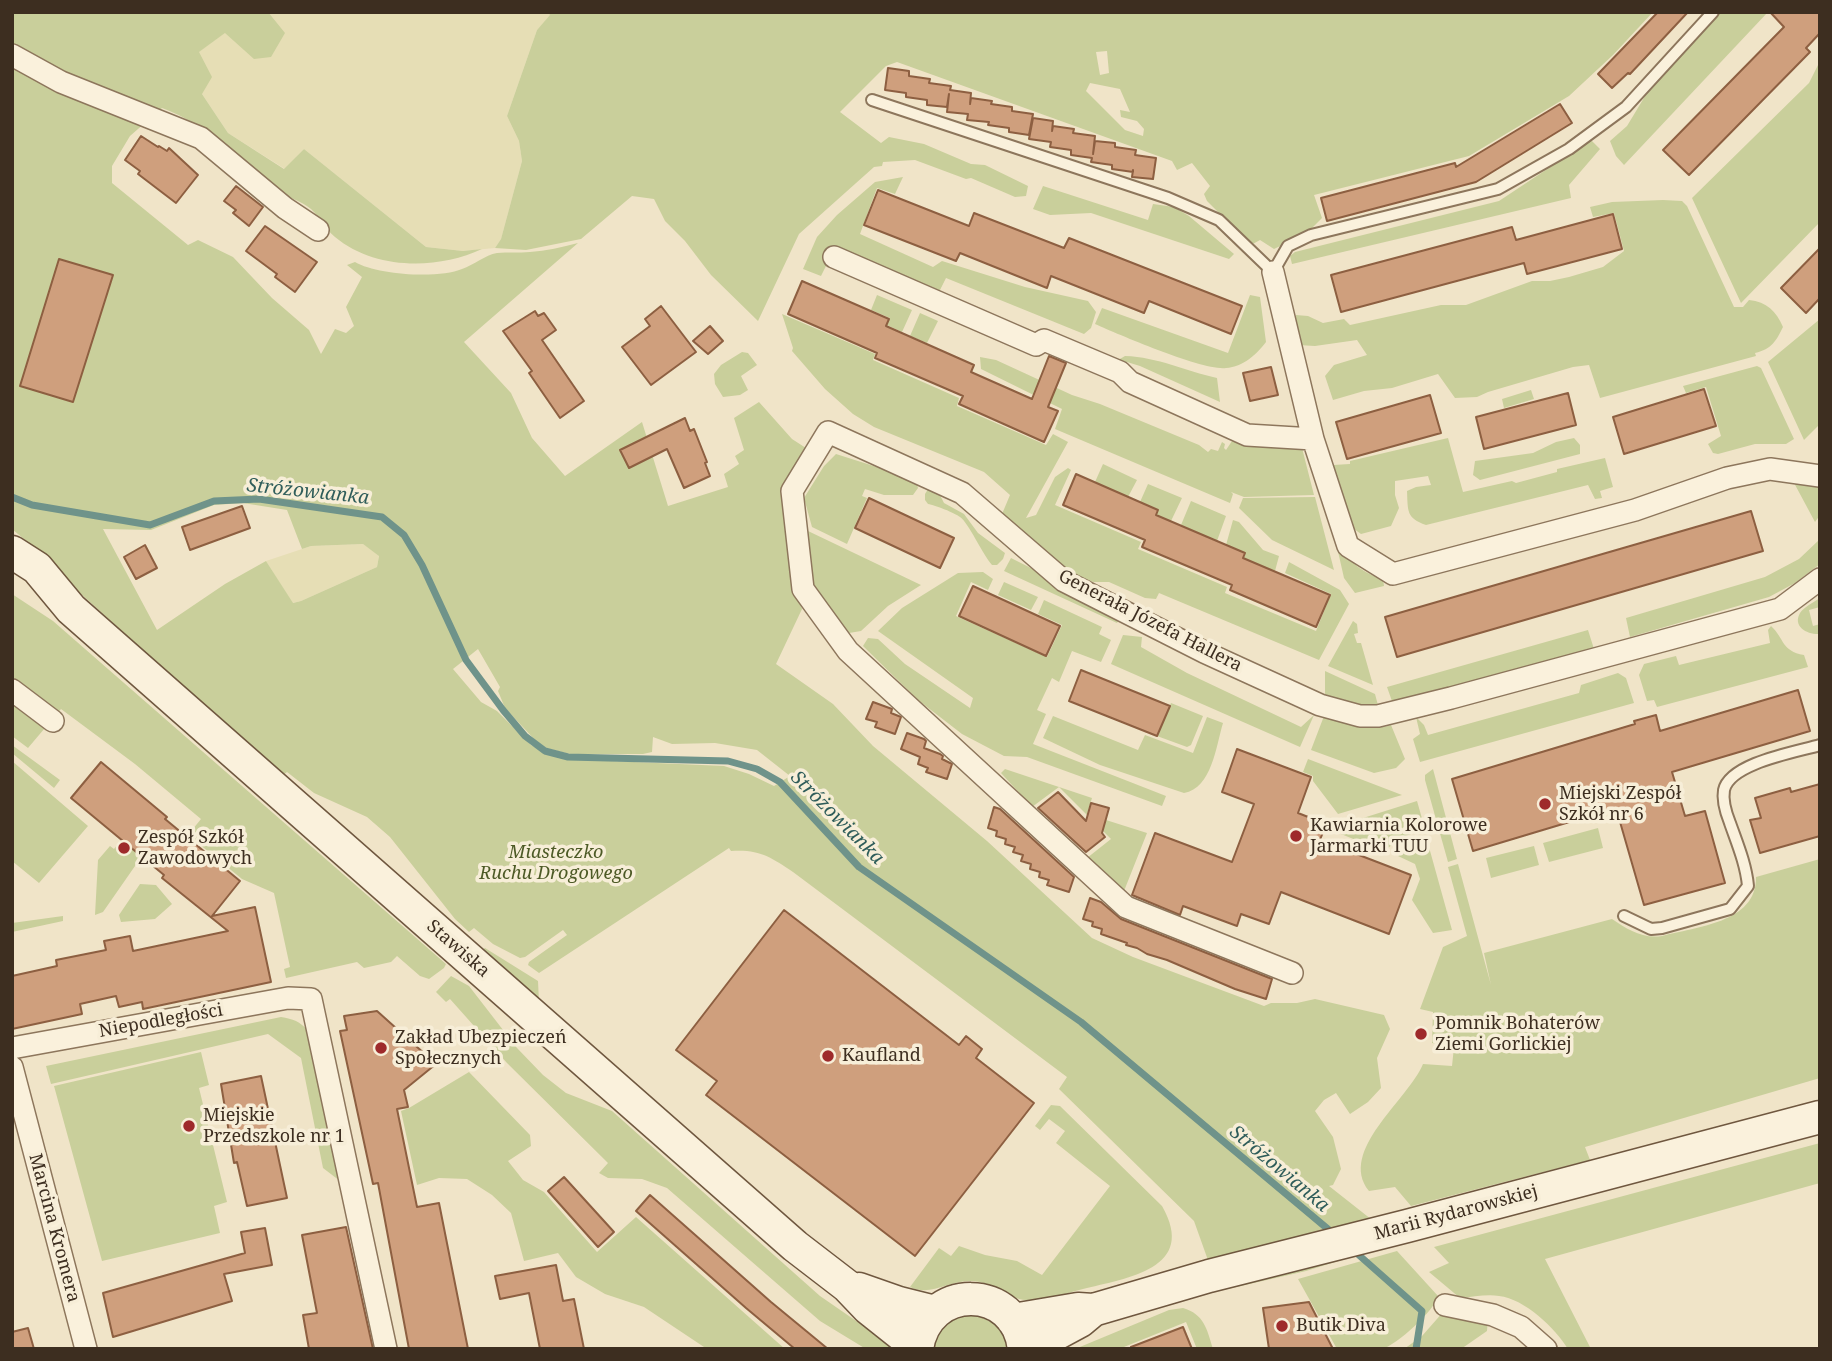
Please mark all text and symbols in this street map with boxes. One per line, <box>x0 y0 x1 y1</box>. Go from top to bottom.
water label: Stróżowianka <box>246 474 370 510</box>
street label: Generała Józefa Hallera <box>1055 565 1245 677</box>
water label: Stróżowianka <box>785 766 889 870</box>
place label: Miejski Zespół Szkół nr 6 <box>1559 783 1681 826</box>
marker: Miejski Zespół Szkół nr 6 <box>1537 796 1553 812</box>
place label: Kawiarnia Kolorowe Jarmarki TUU <box>1310 815 1487 858</box>
place label: Zespół Szkół Zawodowych <box>138 827 252 870</box>
marker: Kawiarnia Kolorowe Jarmarki TUU <box>1288 828 1304 844</box>
marker: Zespół Szkół Zawodowych <box>116 840 132 856</box>
park label: Miasteczko Ruchu Drogowego <box>479 842 633 884</box>
street label: Stawiska <box>422 916 494 982</box>
street label: Niepodległości <box>97 999 225 1043</box>
place label: Pomnik Bohaterów Ziemi Gorlickiej <box>1435 1013 1600 1056</box>
marker: Pomnik Bohaterów Ziemi Gorlickiej <box>1413 1026 1429 1042</box>
place label: Zakład Ubezpieczeń Społecznych <box>395 1027 567 1070</box>
marker: Zakład Ubezpieczeń Społecznych <box>373 1040 389 1056</box>
place label: Kaufland <box>842 1045 921 1067</box>
marker: Kaufland <box>820 1048 836 1064</box>
place label: Miejskie Przedszkole nr 1 <box>203 1105 345 1148</box>
marker: Miejskie Przedszkole nr 1 <box>181 1118 197 1134</box>
water label: Stróżowianka <box>1225 1121 1333 1217</box>
street label: Marcina Kromera <box>24 1151 84 1305</box>
street label: Marii Rydarowskiej <box>1372 1181 1540 1245</box>
place label: Butik Diva <box>1296 1315 1386 1337</box>
marker: Butik Diva <box>1274 1318 1290 1334</box>

